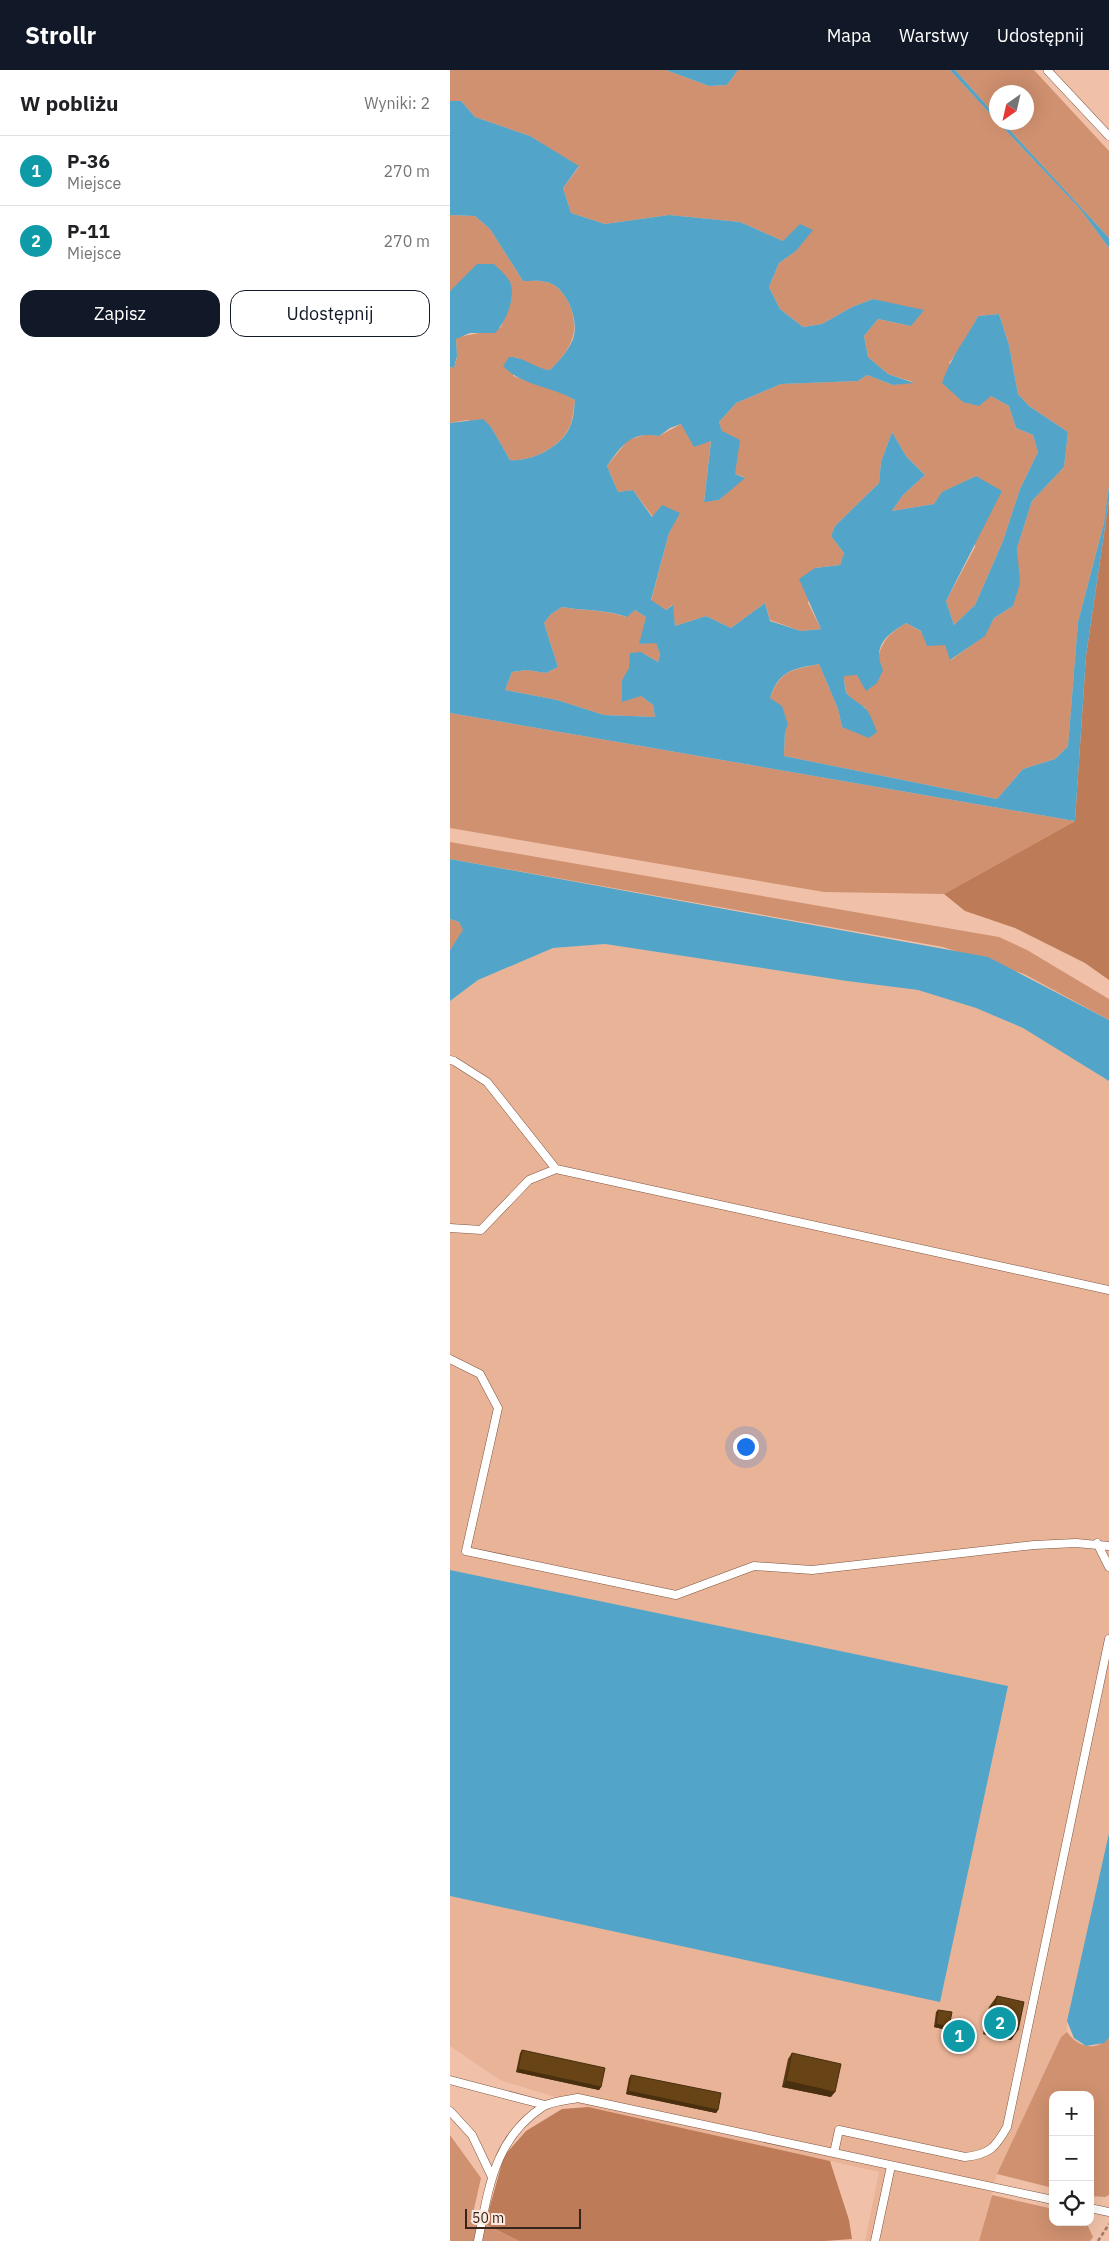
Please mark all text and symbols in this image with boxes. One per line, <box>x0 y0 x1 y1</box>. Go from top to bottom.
text: Strollr <box>25 19 96 51</box>
text: Mapa <box>827 24 871 47</box>
text: Warstwy <box>899 24 969 47</box>
text: Udostępnij <box>997 24 1084 47</box>
north arrow <box>989 85 1034 130</box>
text: W pobliżu <box>20 89 119 117</box>
text: Wyniki: 2 <box>364 93 430 113</box>
text: P-36 <box>67 149 110 173</box>
text: 1 <box>31 161 41 181</box>
text: 270 m <box>383 161 430 181</box>
text: Miejsce <box>67 173 121 193</box>
text: P-11 <box>67 219 110 243</box>
text: 2 <box>31 231 41 251</box>
text: 270 m <box>383 231 430 251</box>
text: Miejsce <box>67 243 121 263</box>
button: Zapisz <box>20 290 220 337</box>
button: Udostępnij <box>230 290 430 337</box>
your location <box>733 1434 759 1460</box>
pin: 2 <box>984 2004 1016 2042</box>
pin: 1 <box>943 2017 975 2055</box>
map controls <box>1049 2091 1094 2226</box>
button: + <box>1049 2091 1094 2136</box>
button: − <box>1049 2136 1094 2181</box>
button: locate <box>1049 2181 1094 2226</box>
scale bar <box>465 2206 581 2229</box>
text: 50 m <box>472 2209 504 2227</box>

